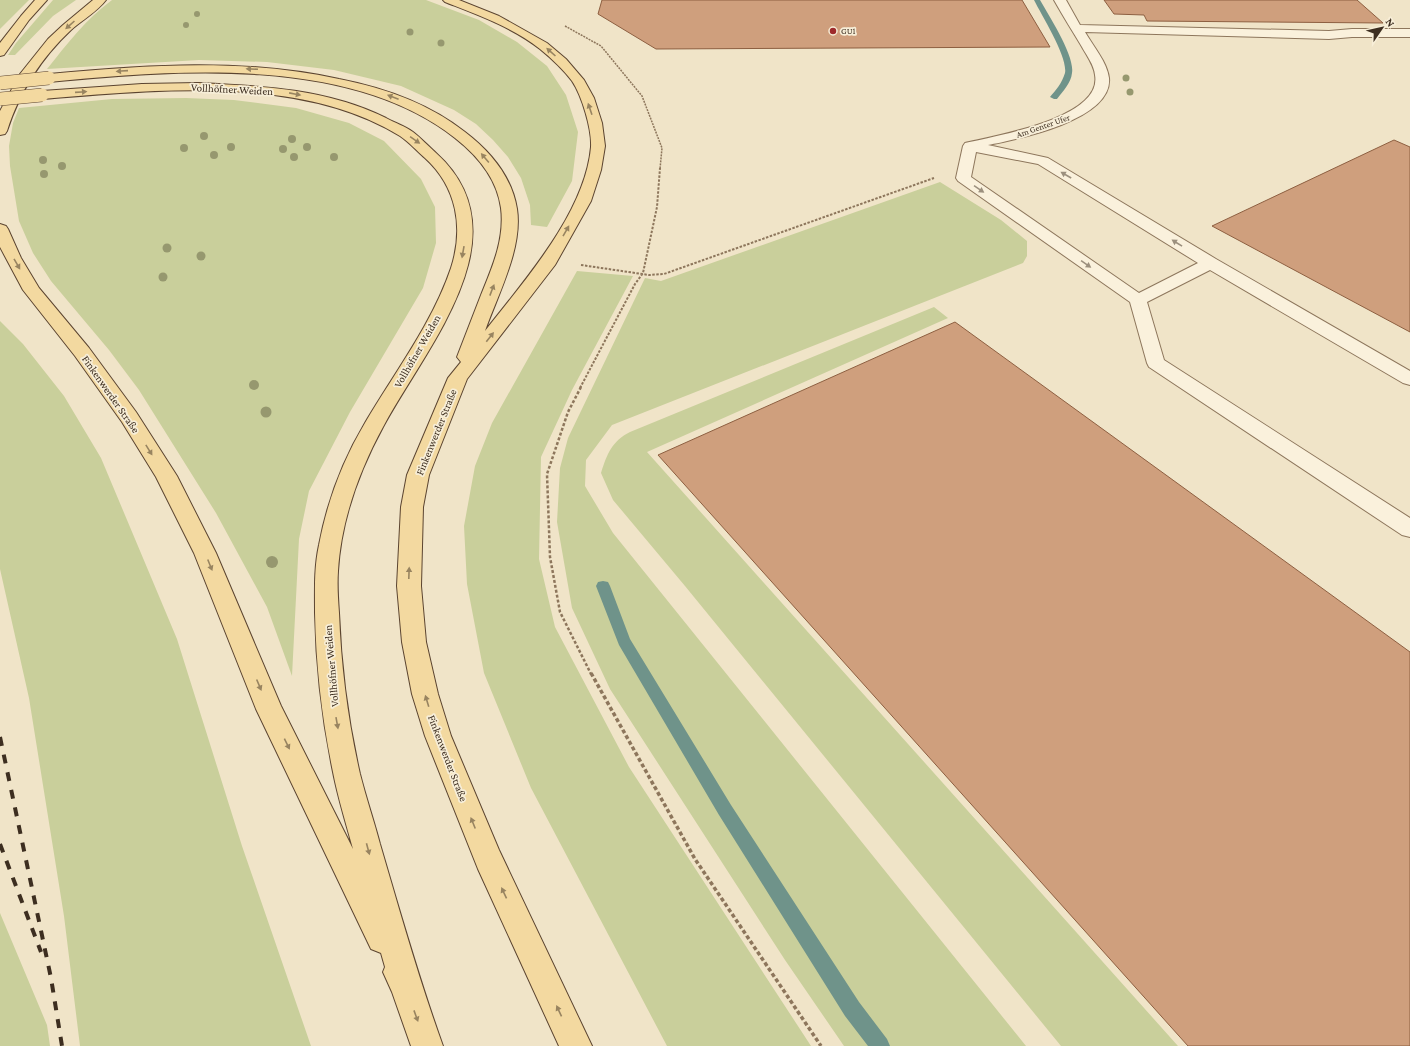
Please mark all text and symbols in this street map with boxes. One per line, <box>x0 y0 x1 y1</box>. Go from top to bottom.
north arrow <box>1362 8 1402 48</box>
text: N <box>1383 16 1398 29</box>
one-way arrow <box>64 20 75 29</box>
marker: GU1 <box>828 26 838 36</box>
place label: GU1 <box>841 26 855 36</box>
one-way arrow <box>545 48 556 57</box>
one-way arrow <box>246 66 258 73</box>
one-way arrow <box>116 68 128 75</box>
street label: Vollhöfner Weiden <box>191 81 273 97</box>
one-way arrow <box>75 88 87 95</box>
one-way arrow <box>289 91 301 97</box>
one-way arrow <box>386 94 398 100</box>
one-way arrow <box>587 102 593 114</box>
street label: Am Genter Ufer <box>1015 112 1072 140</box>
one-way arrow <box>410 136 420 144</box>
one-way arrow <box>481 153 489 163</box>
one-way arrow <box>1060 171 1072 178</box>
one-way arrow <box>974 185 985 193</box>
one-way arrow <box>562 225 569 237</box>
one-way arrow <box>1171 239 1183 246</box>
one-way arrow <box>459 246 465 258</box>
one-way arrow <box>13 258 20 270</box>
one-way arrow <box>1081 260 1091 268</box>
one-way arrow <box>489 283 495 295</box>
street label: Vollhöfner Weiden <box>391 312 443 390</box>
one-way arrow <box>486 331 495 342</box>
street label: Finkenwerder Straße <box>80 353 142 435</box>
street label: Finkenwerder Straße <box>413 387 459 477</box>
one-way arrow <box>146 444 153 456</box>
one-way arrow <box>207 559 213 571</box>
one-way arrow <box>406 566 412 579</box>
street label: Vollhöfner Weiden <box>321 624 341 707</box>
one-way arrow <box>256 679 262 690</box>
one-way arrow <box>424 695 430 707</box>
street label: Finkenwerder Straße <box>426 713 470 803</box>
one-way arrow <box>334 717 340 729</box>
one-way arrow <box>284 738 290 749</box>
one-way arrow <box>470 816 476 828</box>
one-way arrow <box>365 844 371 856</box>
one-way arrow <box>501 887 507 899</box>
one-way arrow <box>556 1005 562 1016</box>
one-way arrow <box>414 1010 420 1022</box>

